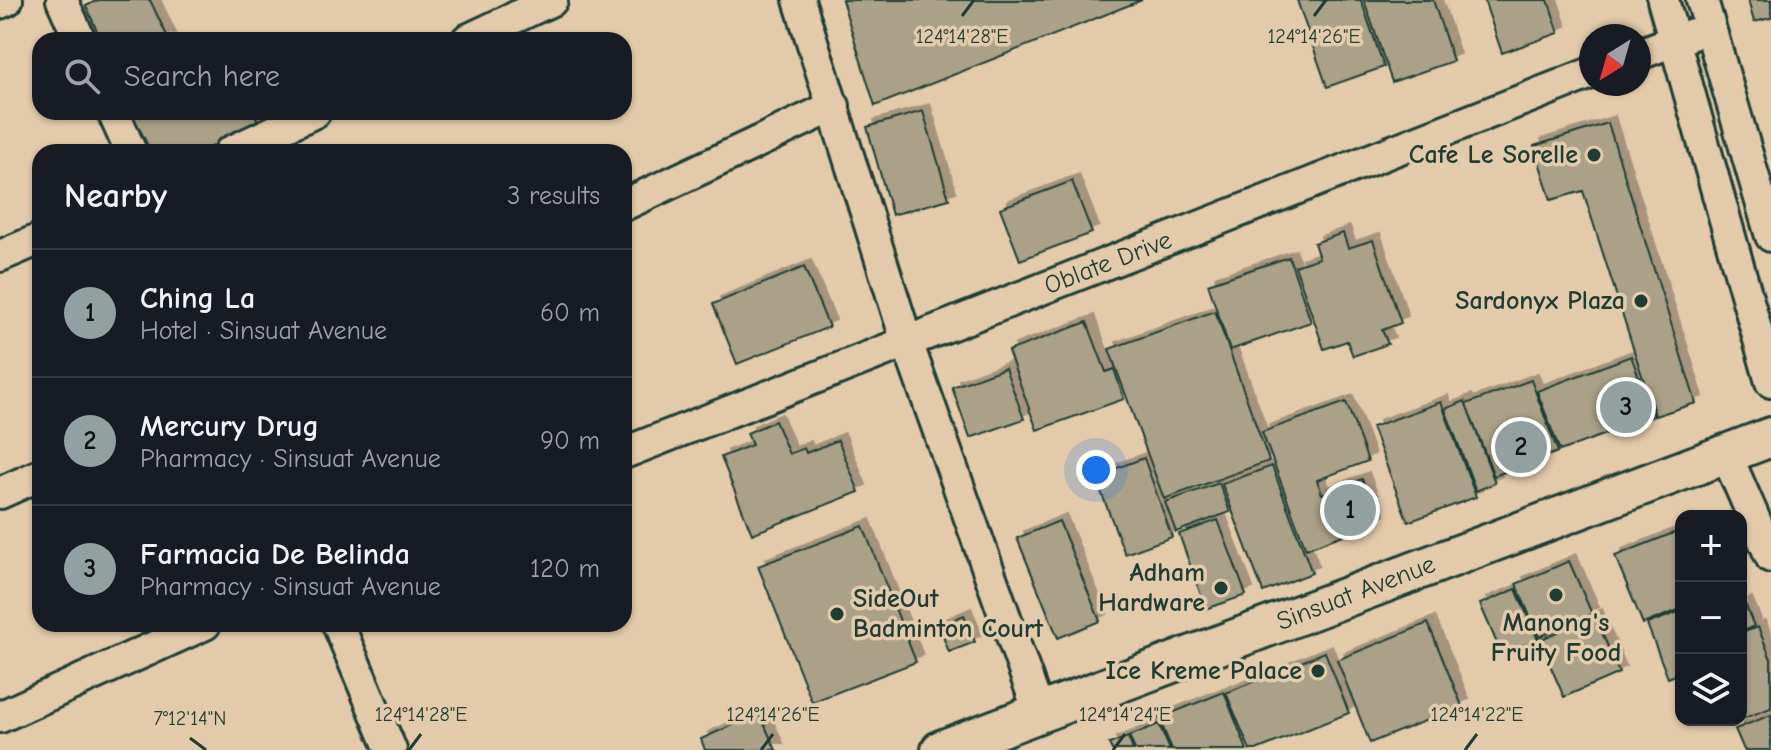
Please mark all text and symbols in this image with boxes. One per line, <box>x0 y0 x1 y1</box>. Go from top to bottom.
north arrow <box>1579 24 1651 96</box>
text: 124°14'28"E <box>916 25 1008 48</box>
text: 124°14'26"E <box>1267 25 1361 48</box>
search box <box>32 32 632 120</box>
icon: search <box>60 54 104 98</box>
text: Search here <box>124 59 280 94</box>
place label: Cafe Le Sorelle <box>1409 140 1578 170</box>
marker: Cafe Le Sorelle <box>1585 146 1603 164</box>
text: Nearby <box>64 176 167 216</box>
text: 3 results <box>507 181 600 211</box>
street label: Oblate Drive <box>1040 225 1176 301</box>
text: Ching La <box>140 281 255 316</box>
place label: Sardonyx Plaza <box>1455 286 1625 316</box>
marker: Sardonyx Plaza <box>1632 292 1650 310</box>
text: 1 <box>85 298 95 328</box>
text: 60 m <box>540 298 600 328</box>
text: Hotel · Sinsuat Avenue <box>140 316 387 346</box>
pin: 3 <box>1600 377 1652 437</box>
text: Mercury Drug <box>140 409 319 444</box>
pin: 2 <box>1495 417 1547 477</box>
text: 2 <box>84 426 96 456</box>
text: 90 m <box>540 426 600 456</box>
text: Pharmacy · Sinsuat Avenue <box>140 444 441 474</box>
your location <box>1076 450 1116 490</box>
pin: 1 <box>1324 480 1376 540</box>
map controls <box>1675 510 1747 726</box>
button: + <box>1675 510 1747 582</box>
text: Farmacia De Belinda <box>140 537 410 572</box>
street label: Sinsuat Avenue <box>1272 549 1440 637</box>
text: 3 <box>84 554 96 584</box>
text: 120 m <box>530 554 600 584</box>
place label: Adham Hardware <box>1098 558 1205 618</box>
text: Pharmacy · Sinsuat Avenue <box>140 572 441 602</box>
marker: Adham Hardware <box>1212 579 1230 597</box>
button: − <box>1675 582 1747 654</box>
place label: SideOut Badminton Court <box>853 584 1044 644</box>
marker: Manong's Fruity Food <box>1547 586 1565 604</box>
marker: SideOut Badminton Court <box>828 605 846 623</box>
place label: Manong's Fruity Food <box>1491 608 1621 668</box>
button: layers <box>1675 654 1747 726</box>
place label: Ice Kreme Palace <box>1105 656 1302 686</box>
marker: Ice Kreme Palace <box>1309 662 1327 680</box>
text: 124°14'28"E <box>375 703 467 726</box>
text: 124°14'26"E <box>726 703 820 726</box>
text: 124°14'24"E <box>1079 703 1171 726</box>
text: 124°14'22"E <box>1431 703 1523 726</box>
text: 7°12'14"N <box>154 707 226 730</box>

